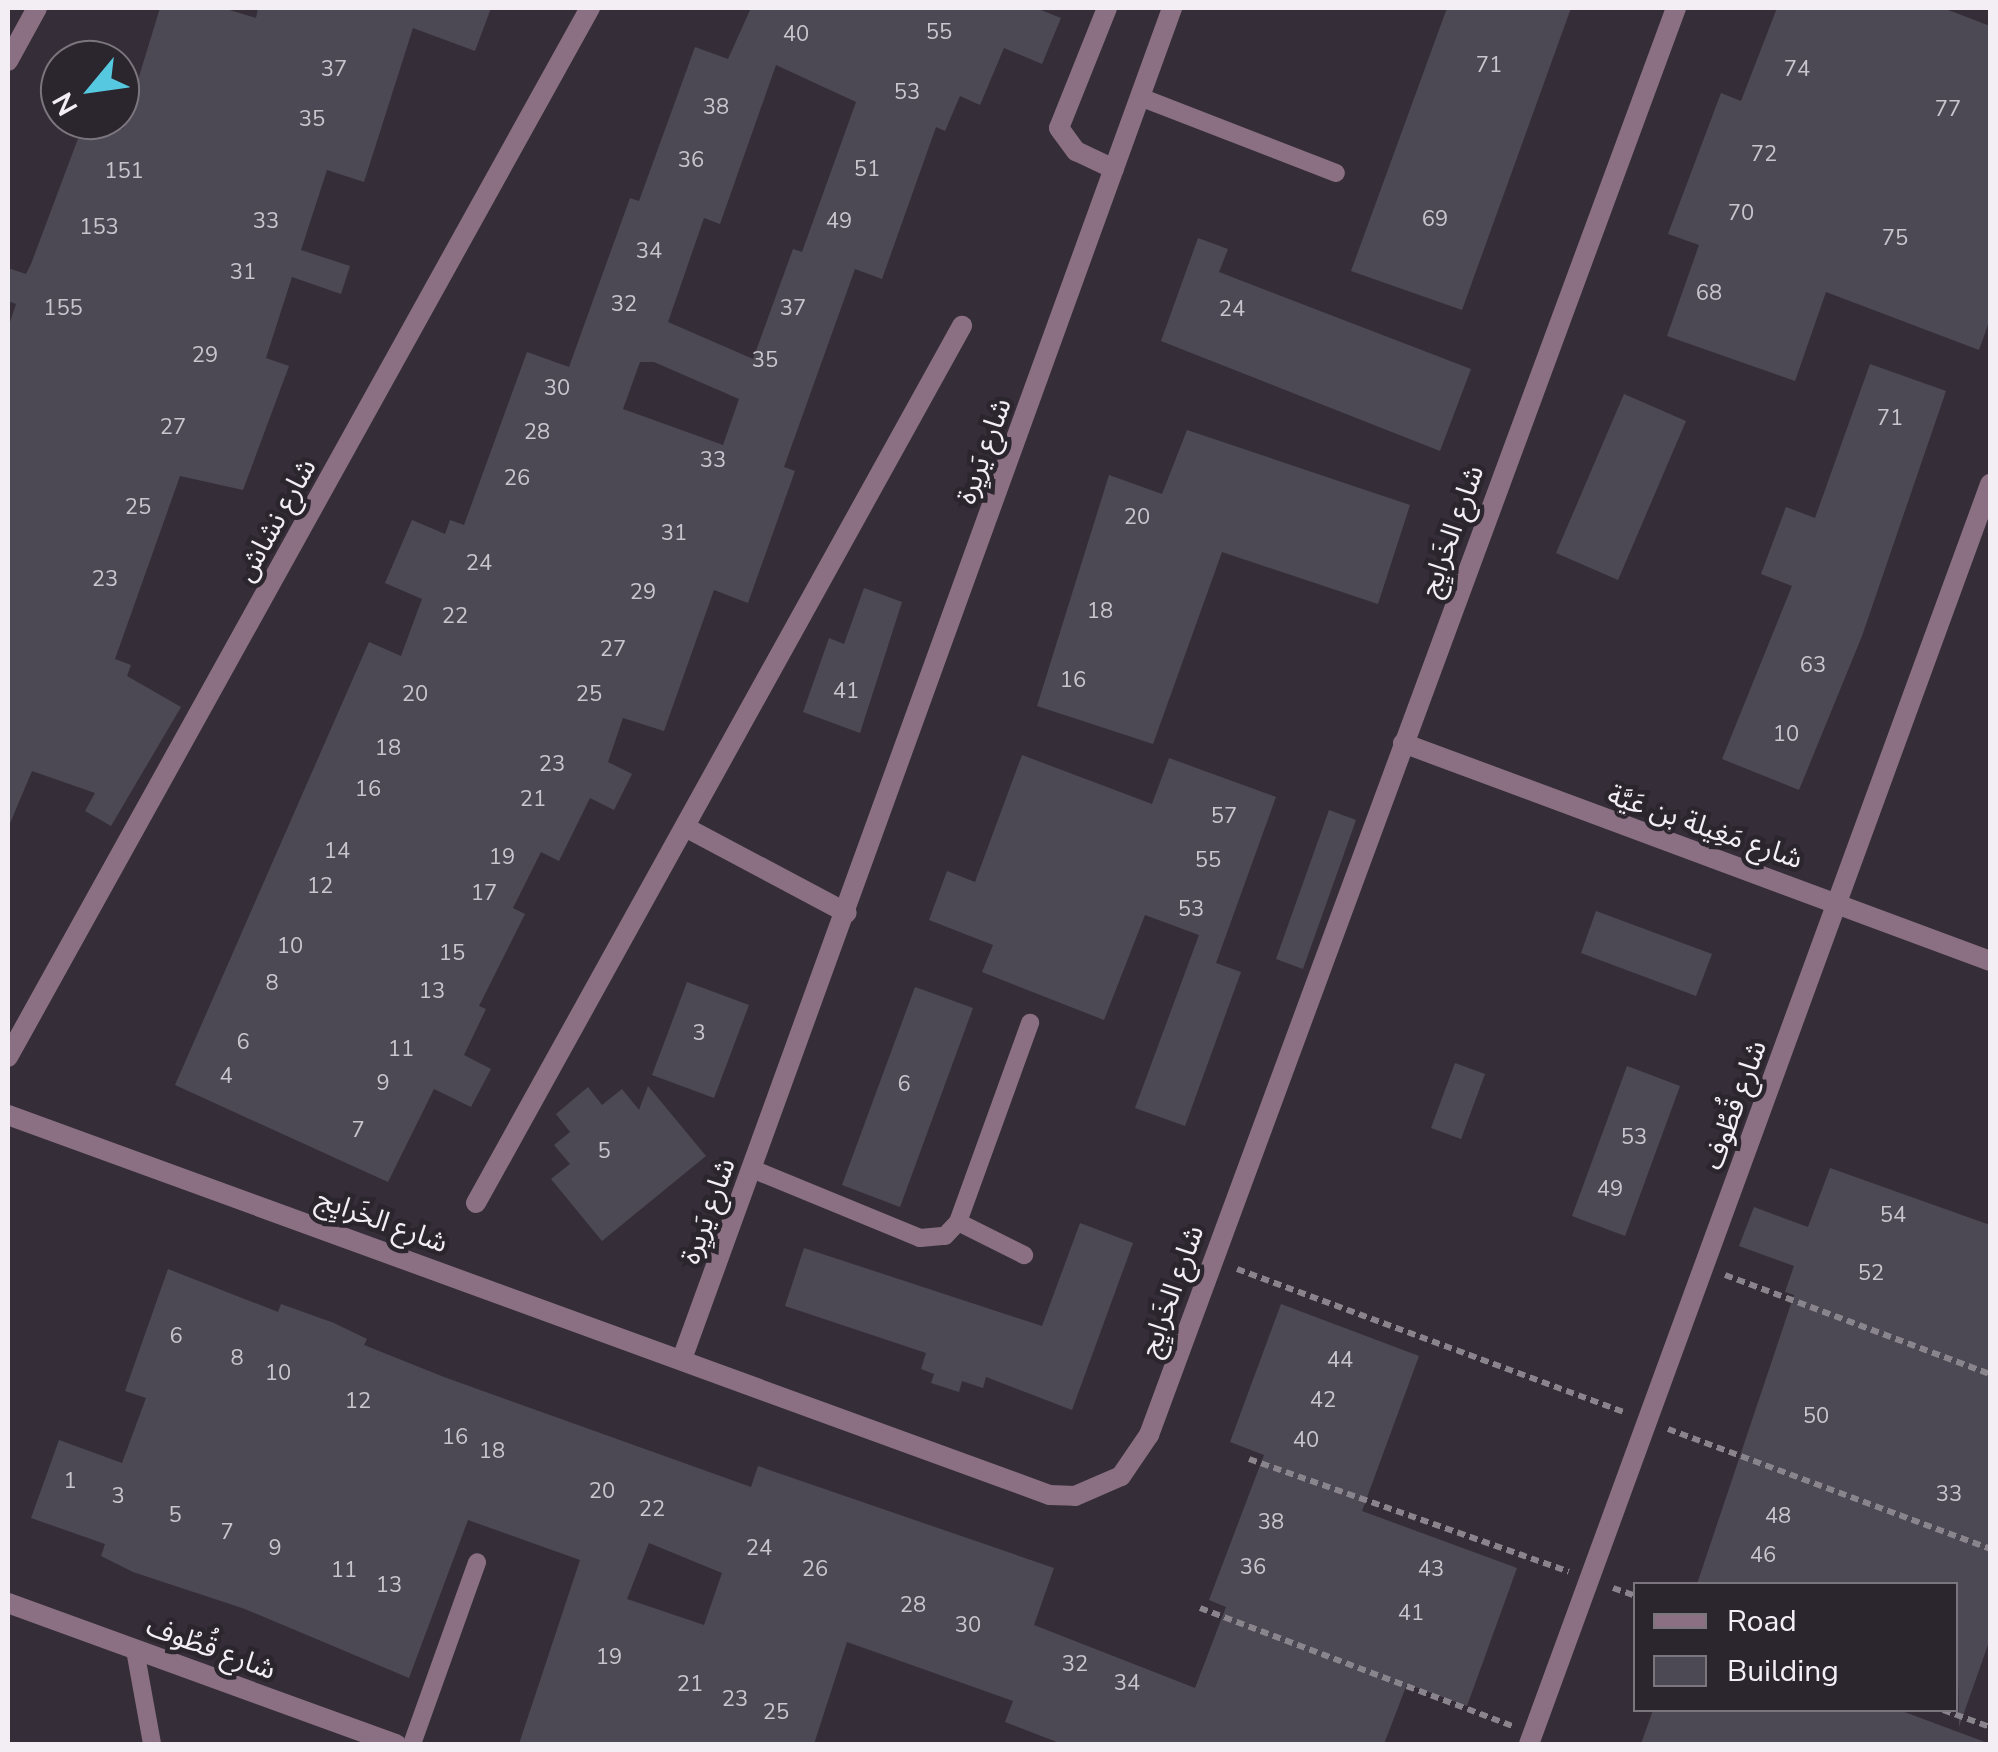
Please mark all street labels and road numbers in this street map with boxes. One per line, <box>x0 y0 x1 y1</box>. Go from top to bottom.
street label: شارع يَريِرة <box>949 394 1019 508</box>
street label: شارع نشاش <box>229 453 323 587</box>
street label: شارع الخَرايِج <box>1413 461 1491 601</box>
street label: شارع مَغِيلة بن عَيَّة <box>1603 778 1807 876</box>
street label: شارع قُطُوف <box>1696 1036 1774 1174</box>
street label: شارع يَريِرة <box>673 1154 743 1268</box>
street label: شارع الخَرايِج <box>312 1182 452 1260</box>
street label: شارع الخَرايِج <box>1133 1221 1211 1361</box>
street label: شارع قُطُوف <box>142 1609 280 1687</box>

